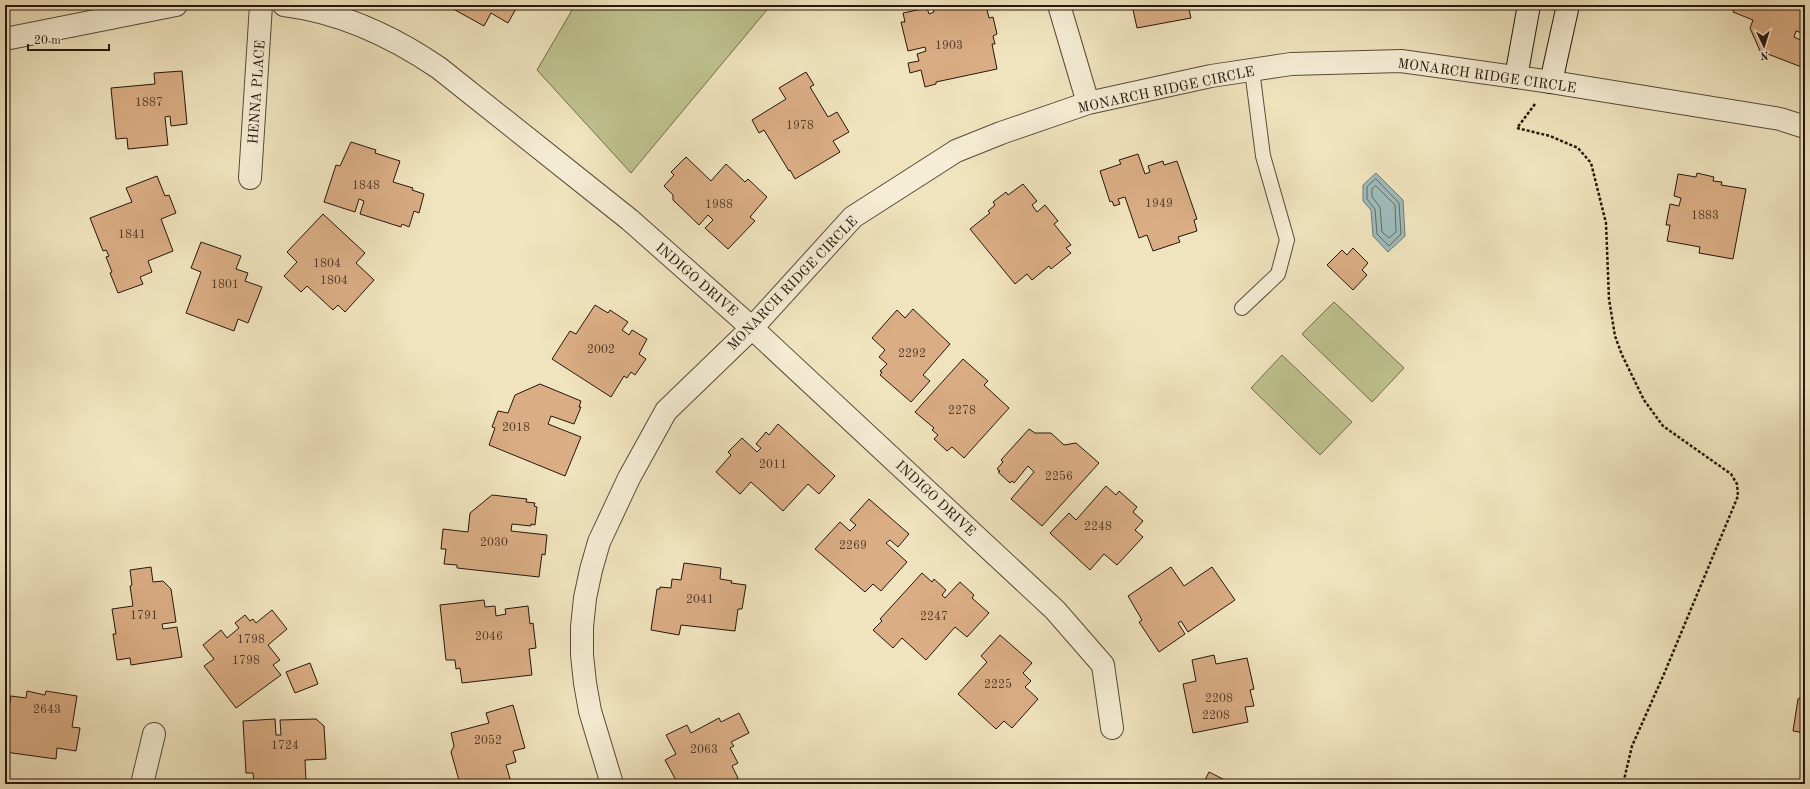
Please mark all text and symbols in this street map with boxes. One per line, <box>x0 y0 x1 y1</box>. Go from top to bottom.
scale bar <box>28 26 109 52</box>
north arrow <box>1744 26 1784 66</box>
text: 20 m <box>34 35 61 47</box>
street label: HENNA PLACE <box>246 40 268 145</box>
house number: 1903 <box>935 40 963 52</box>
text: N <box>1759 49 1769 60</box>
street label: MONARCH RIDGE CIRCLE <box>1397 57 1577 95</box>
street label: MONARCH RIDGE CIRCLE <box>1077 64 1256 116</box>
house number: 1887 <box>135 97 163 109</box>
house number: 1978 <box>786 120 814 132</box>
house number: 1848 <box>352 180 380 192</box>
house number: 1949 <box>1145 198 1173 210</box>
house number: 1988 <box>705 199 733 211</box>
house number: 1883 <box>1691 210 1719 222</box>
street label: MONARCH RIDGE CIRCLE <box>725 214 860 353</box>
house number: 1841 <box>118 229 146 241</box>
street label: INDIGO DRIVE <box>653 241 740 319</box>
house number: 1804 <box>313 258 341 270</box>
house number: 1804 <box>320 275 348 287</box>
house number: 1801 <box>211 279 239 291</box>
house number: 2002 <box>587 344 615 356</box>
house number: 2292 <box>898 348 926 360</box>
house number: 2278 <box>948 405 976 417</box>
house number: 2018 <box>502 422 530 434</box>
street label: INDIGO DRIVE <box>893 458 978 539</box>
house number: 2011 <box>759 459 787 471</box>
house number: 2256 <box>1045 470 1073 483</box>
house number: 2248 <box>1084 521 1112 533</box>
house number: 2030 <box>480 537 508 549</box>
house number: 2269 <box>839 540 867 552</box>
house number: 2041 <box>686 594 714 606</box>
house number: 1791 <box>130 610 158 622</box>
house number: 2247 <box>920 611 948 623</box>
house number: 2046 <box>475 631 503 643</box>
house number: 1798 <box>237 634 265 646</box>
house number: 1798 <box>232 655 260 667</box>
house number: 2225 <box>984 678 1012 691</box>
house number: 2208 <box>1205 693 1233 705</box>
house number: 2643 <box>33 704 61 716</box>
house number: 2208 <box>1202 710 1230 722</box>
house number: 2052 <box>474 734 502 747</box>
house number: 1724 <box>271 740 299 752</box>
house number: 2063 <box>690 744 718 756</box>

